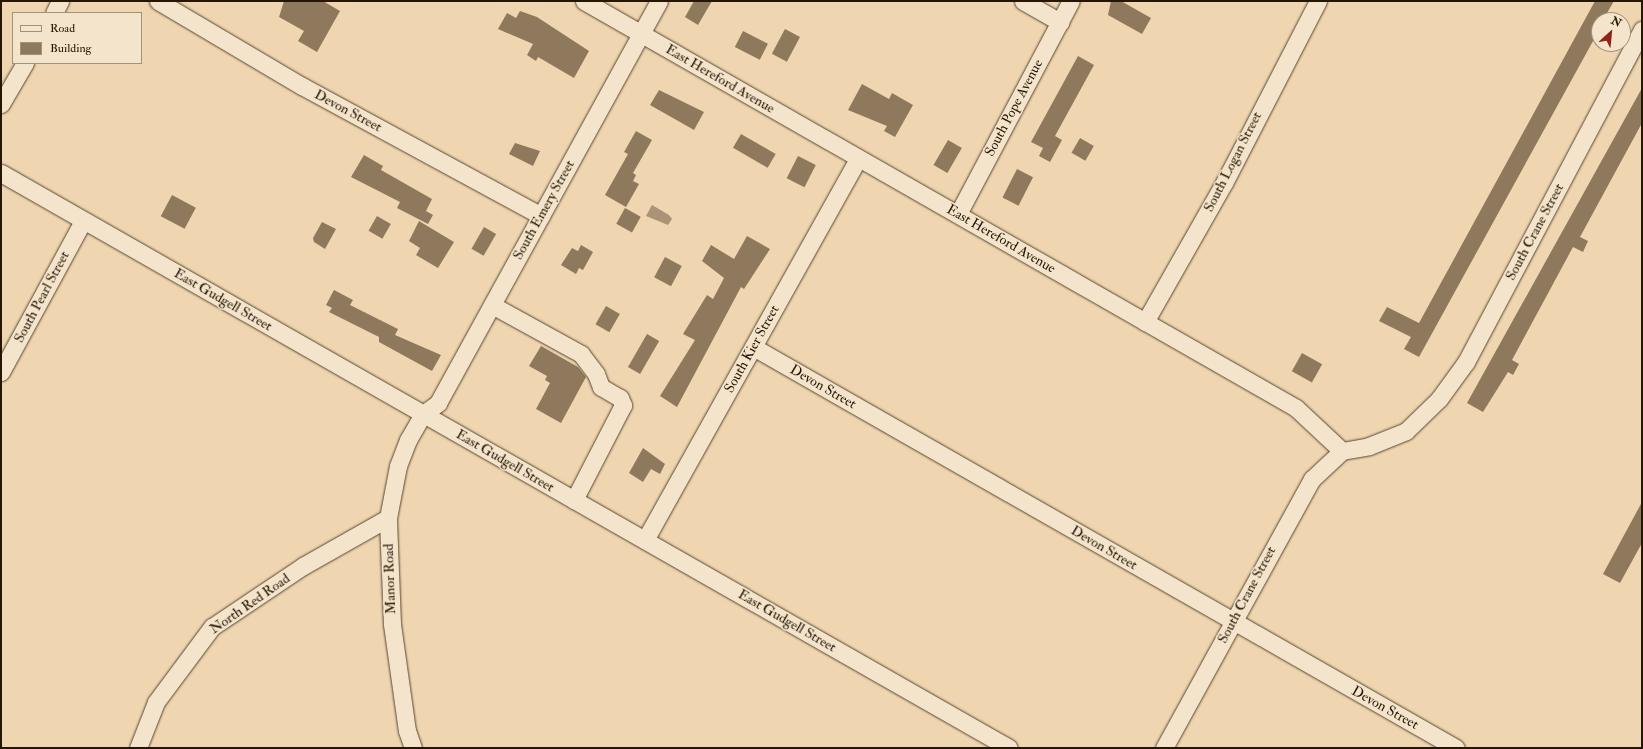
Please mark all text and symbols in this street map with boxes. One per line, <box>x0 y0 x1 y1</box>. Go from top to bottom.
legend <box>12 12 142 64</box>
north arrow <box>1591 12 1631 52</box>
text: N <box>1609 14 1624 30</box>
text: Road <box>50 21 75 36</box>
text: Building <box>50 41 91 56</box>
street label: East Hereford Avenue <box>663 41 777 117</box>
street label: South Pope Avenue <box>981 57 1047 159</box>
street label: Devon Street <box>311 86 385 136</box>
street label: South Logan Street <box>1201 109 1265 215</box>
street label: South Emery Street <box>510 157 578 263</box>
street label: South Crane Street <box>1502 181 1568 283</box>
street label: East Hereford Avenue <box>944 201 1058 277</box>
street label: South Pearl Street <box>11 248 73 346</box>
street label: East Gudgell Street <box>171 265 275 335</box>
street label: South Kier Street <box>721 302 783 396</box>
street label: Devon Street <box>787 361 859 413</box>
street label: East Gudgell Street <box>453 426 557 496</box>
street label: Devon Street <box>1068 522 1140 574</box>
street label: Manor Road <box>380 543 400 615</box>
street label: South Crane Street <box>1214 544 1280 646</box>
street label: North Red Road <box>207 570 293 638</box>
street label: East Gudgell Street <box>735 586 839 656</box>
street label: Devon Street <box>1349 683 1421 733</box>

